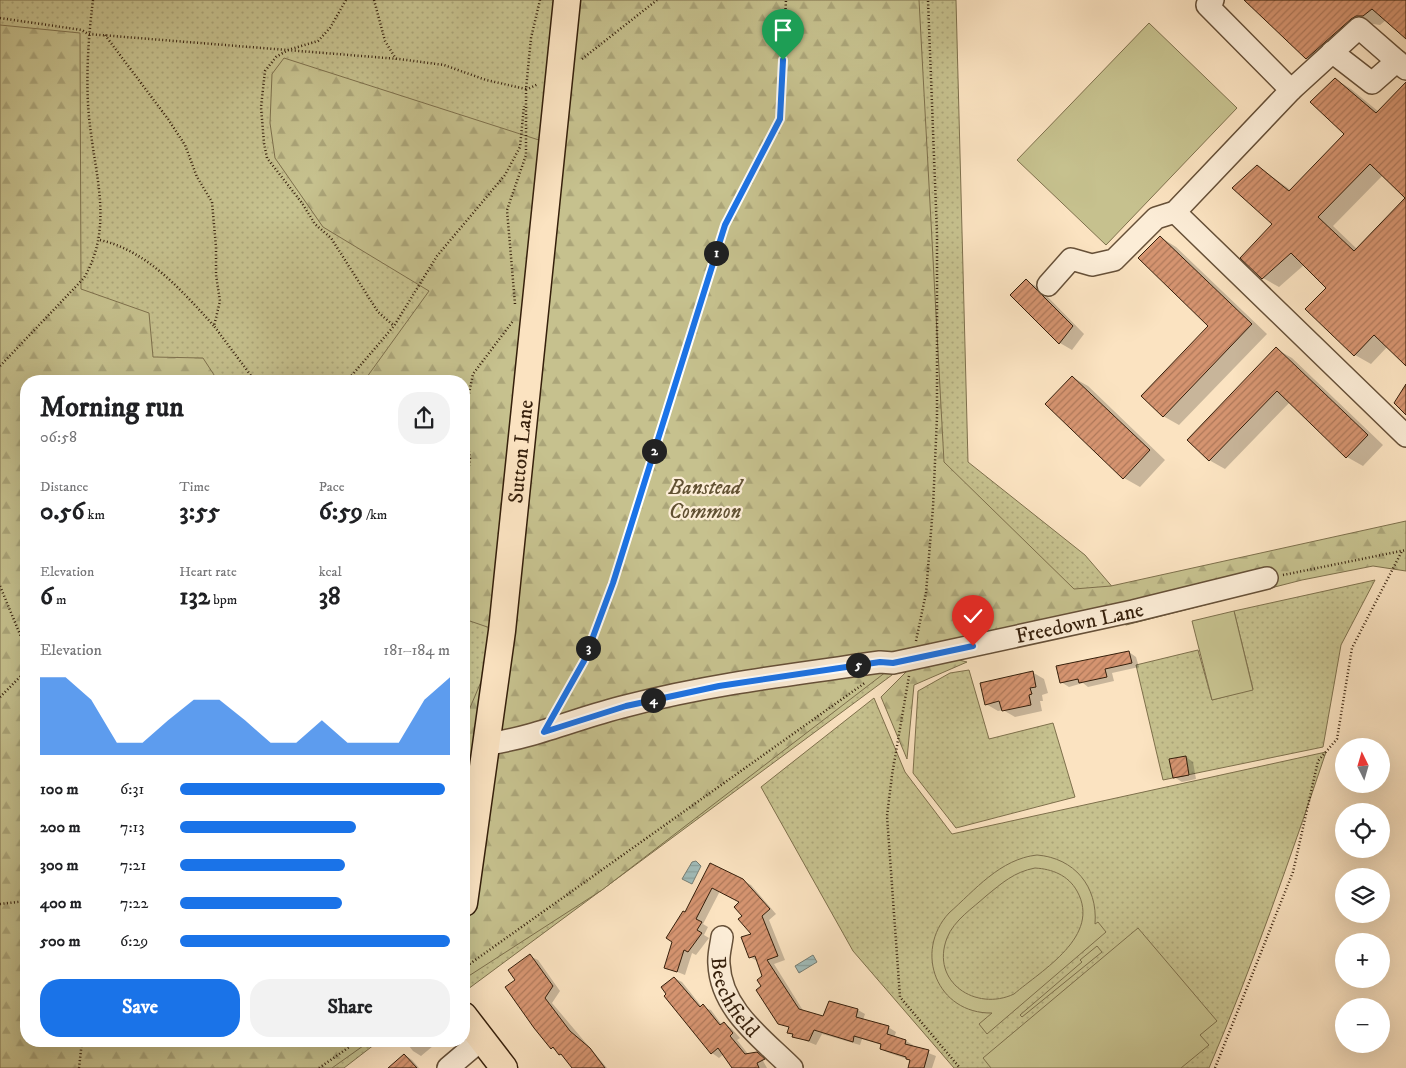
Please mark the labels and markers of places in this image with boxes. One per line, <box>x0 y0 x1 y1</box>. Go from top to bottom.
pin <box>762 9 804 60</box>
pin: 1 <box>704 240 728 266</box>
pin: 2 <box>642 438 666 464</box>
pin <box>952 595 994 646</box>
pin: 3 <box>576 636 600 660</box>
pin: 5 <box>846 652 870 678</box>
pin: 4 <box>640 688 666 712</box>

